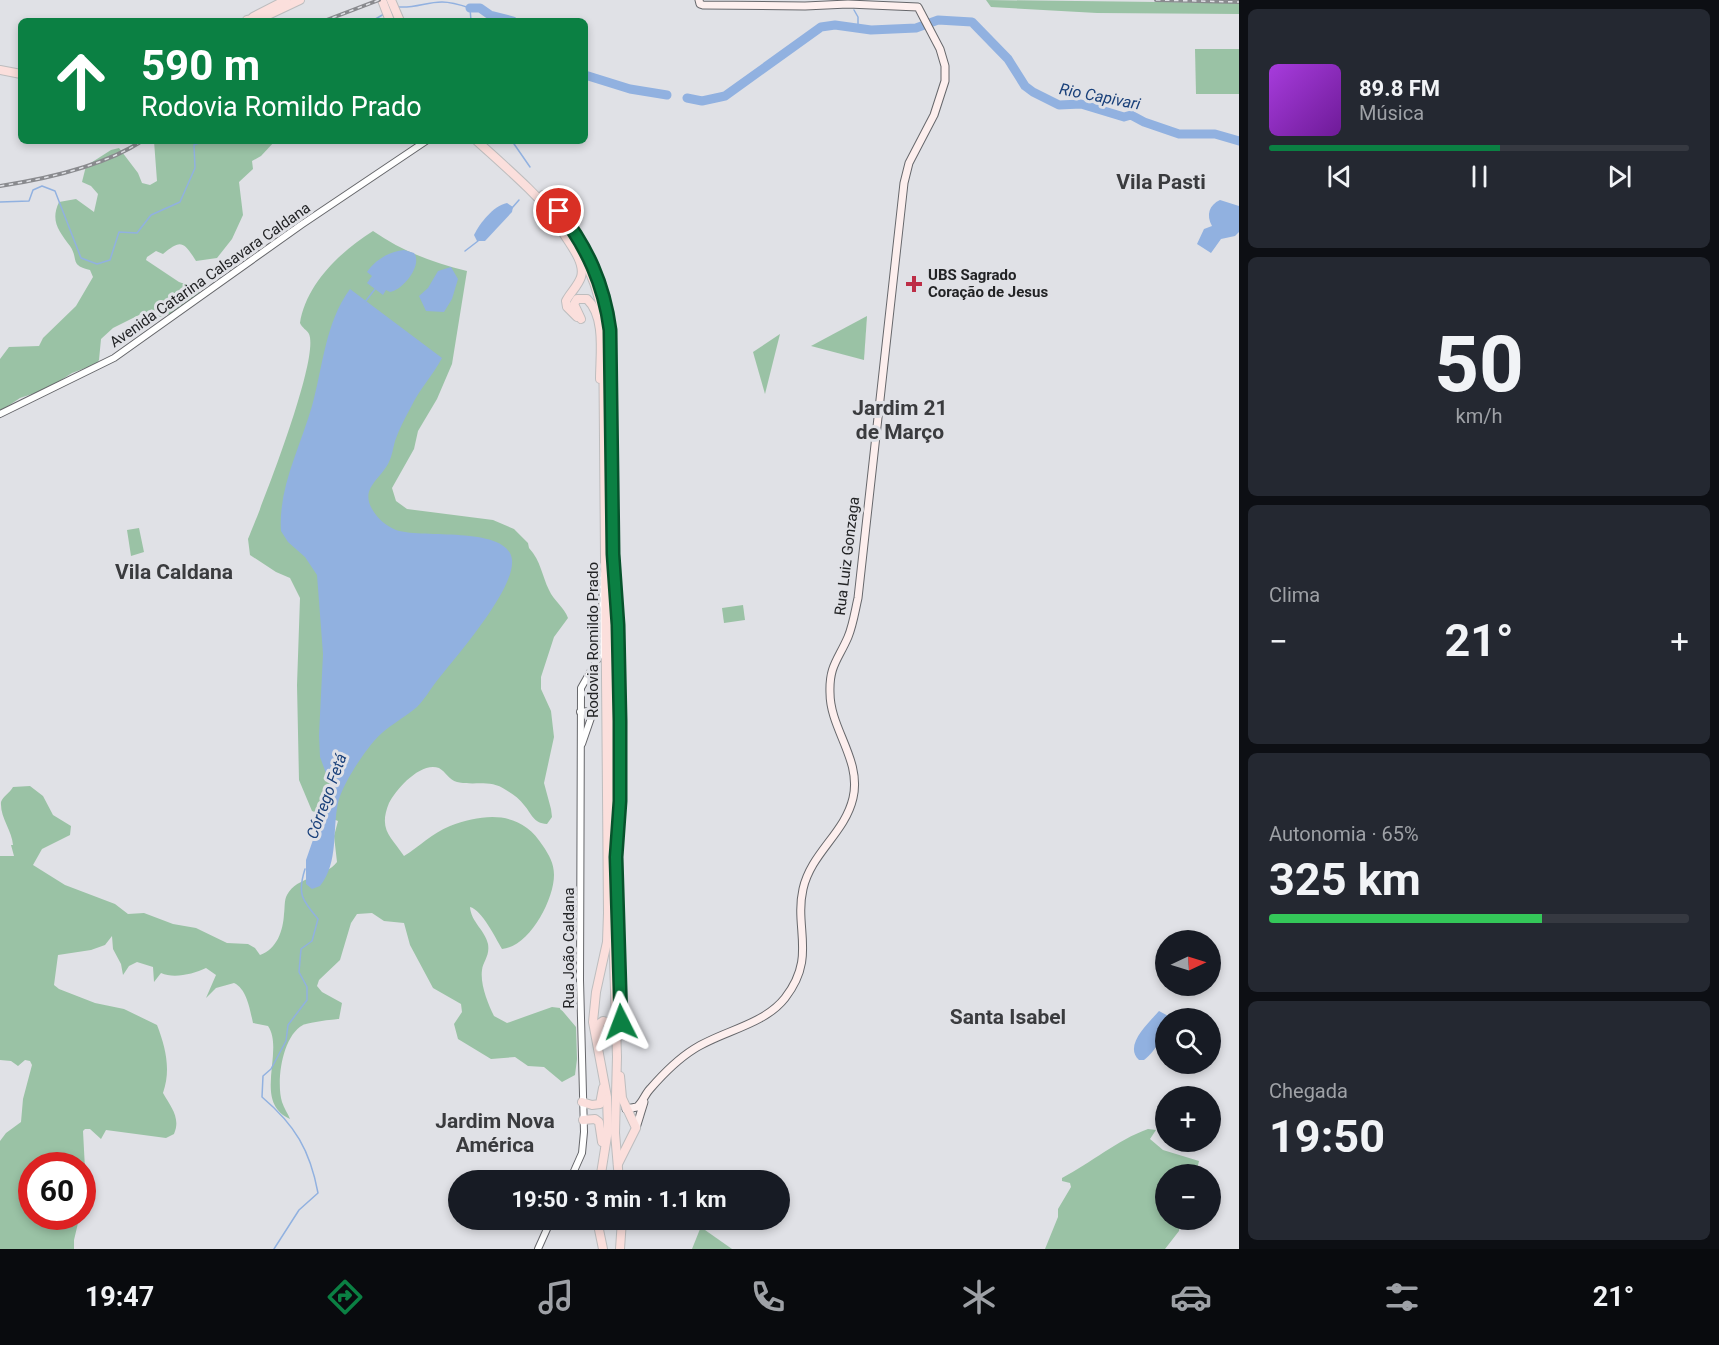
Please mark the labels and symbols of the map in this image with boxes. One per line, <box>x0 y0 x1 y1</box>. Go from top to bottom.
water label: Rio Capivari <box>1058 79 1142 114</box>
district label: Vila Pasti <box>1116 170 1206 194</box>
pin <box>533 185 584 236</box>
street label: Avenida Catarina Calsavara Caldana <box>106 199 314 351</box>
place label: UBS Sagrado Coração de Jesus <box>928 266 1048 301</box>
marker: UBS Sagrado Coração de Jesus <box>905 275 923 293</box>
district label: Jardim 21 de Março <box>852 396 948 444</box>
street label: Rua Luiz Gonzaga <box>831 496 863 616</box>
district label: Vila Caldana <box>115 560 233 584</box>
street label: Rodovia Romildo Prado <box>584 562 602 718</box>
water label: Córrego Fetá <box>302 750 351 841</box>
street label: Rua João Caldana <box>560 887 578 1009</box>
north arrow <box>1155 930 1221 996</box>
position arrow <box>589 990 653 1054</box>
district label: Santa Isabel <box>950 1005 1066 1029</box>
district label: Jardim Nova América <box>435 1109 555 1157</box>
speed limit sign: 60 <box>18 1152 96 1230</box>

